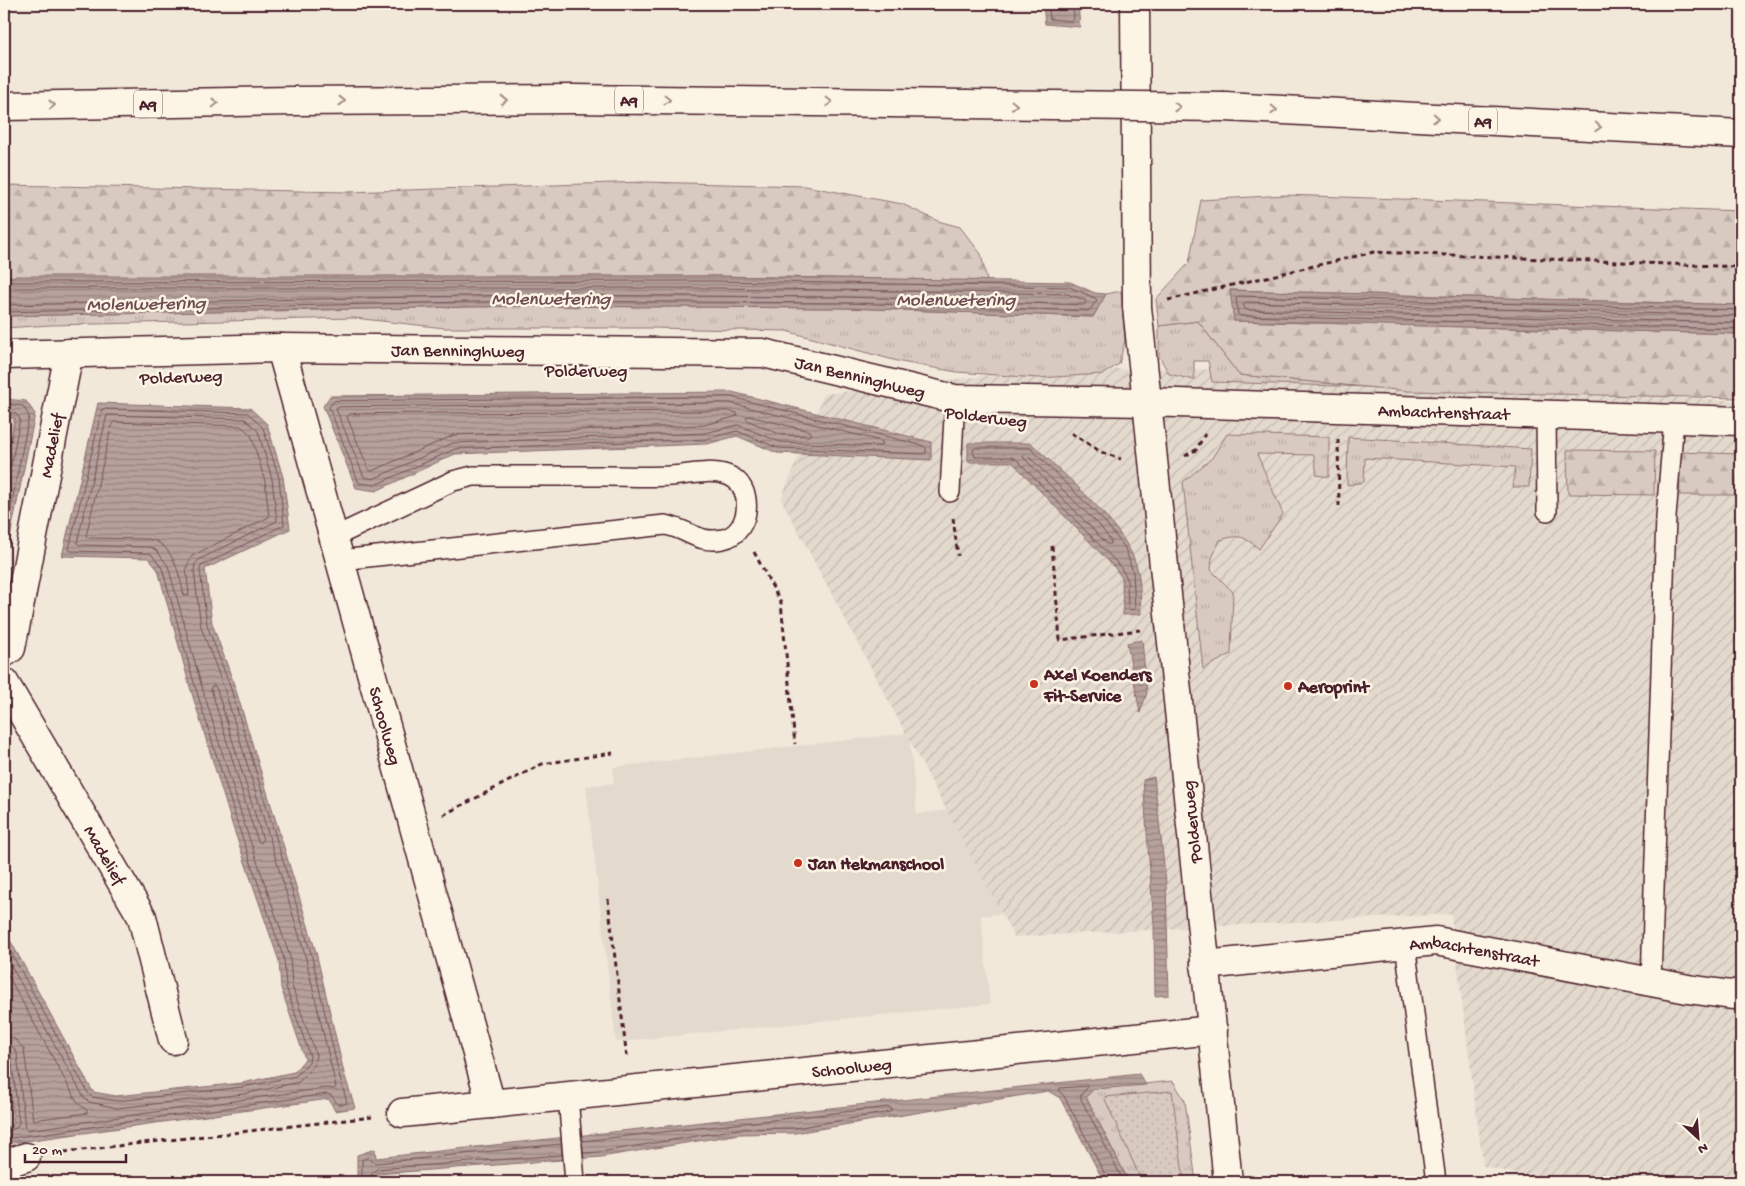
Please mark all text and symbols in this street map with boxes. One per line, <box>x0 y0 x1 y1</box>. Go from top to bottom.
road number: A9 <box>615 86 643 114</box>
road number: A9 <box>134 90 162 118</box>
one-way arrow <box>501 95 509 105</box>
one-way arrow <box>663 95 671 106</box>
one-way arrow <box>338 96 346 106</box>
one-way arrow <box>211 97 219 108</box>
one-way arrow <box>826 97 834 107</box>
one-way arrow <box>1010 99 1018 110</box>
one-way arrow <box>49 100 57 111</box>
one-way arrow <box>1173 101 1181 112</box>
one-way arrow <box>1270 104 1278 115</box>
road number: A9 <box>1469 108 1497 134</box>
one-way arrow <box>1432 113 1440 124</box>
one-way arrow <box>1594 121 1602 132</box>
water label: Molenwetering <box>492 289 612 312</box>
water label: Molenwetering <box>897 290 1017 313</box>
water label: Molenwetering <box>86 293 207 318</box>
street label: Jan Benninghweg <box>391 341 525 364</box>
street label: Jan Benninghweg <box>792 353 927 405</box>
street label: Polderweg <box>544 362 627 383</box>
street label: Polderweg <box>138 367 223 390</box>
street label: Ambachtenstraat <box>1377 401 1511 427</box>
street label: Polderweg <box>942 403 1028 434</box>
street label: Madelief <box>37 411 70 480</box>
place label: Axel Koenders Fit-Service <box>1043 666 1153 708</box>
marker: Axel Koenders Fit-Service <box>1028 678 1040 690</box>
place label: Aeroprint <box>1297 678 1370 699</box>
marker: Aeroprint <box>1282 680 1294 692</box>
street label: Schoolweg <box>363 685 404 768</box>
street label: Polderweg <box>1179 779 1208 865</box>
street label: Madelief <box>78 822 129 890</box>
place label: Jan Hekmanschool <box>807 855 944 876</box>
marker: Jan Hekmanschool <box>792 857 804 869</box>
street label: Ambachtenstraat <box>1408 932 1542 974</box>
street label: Schoolweg <box>811 1055 893 1084</box>
north arrow <box>1672 1114 1722 1164</box>
scale bar <box>25 1131 126 1163</box>
text: N <box>1695 1138 1710 1157</box>
text: 20 m <box>32 1142 62 1160</box>

